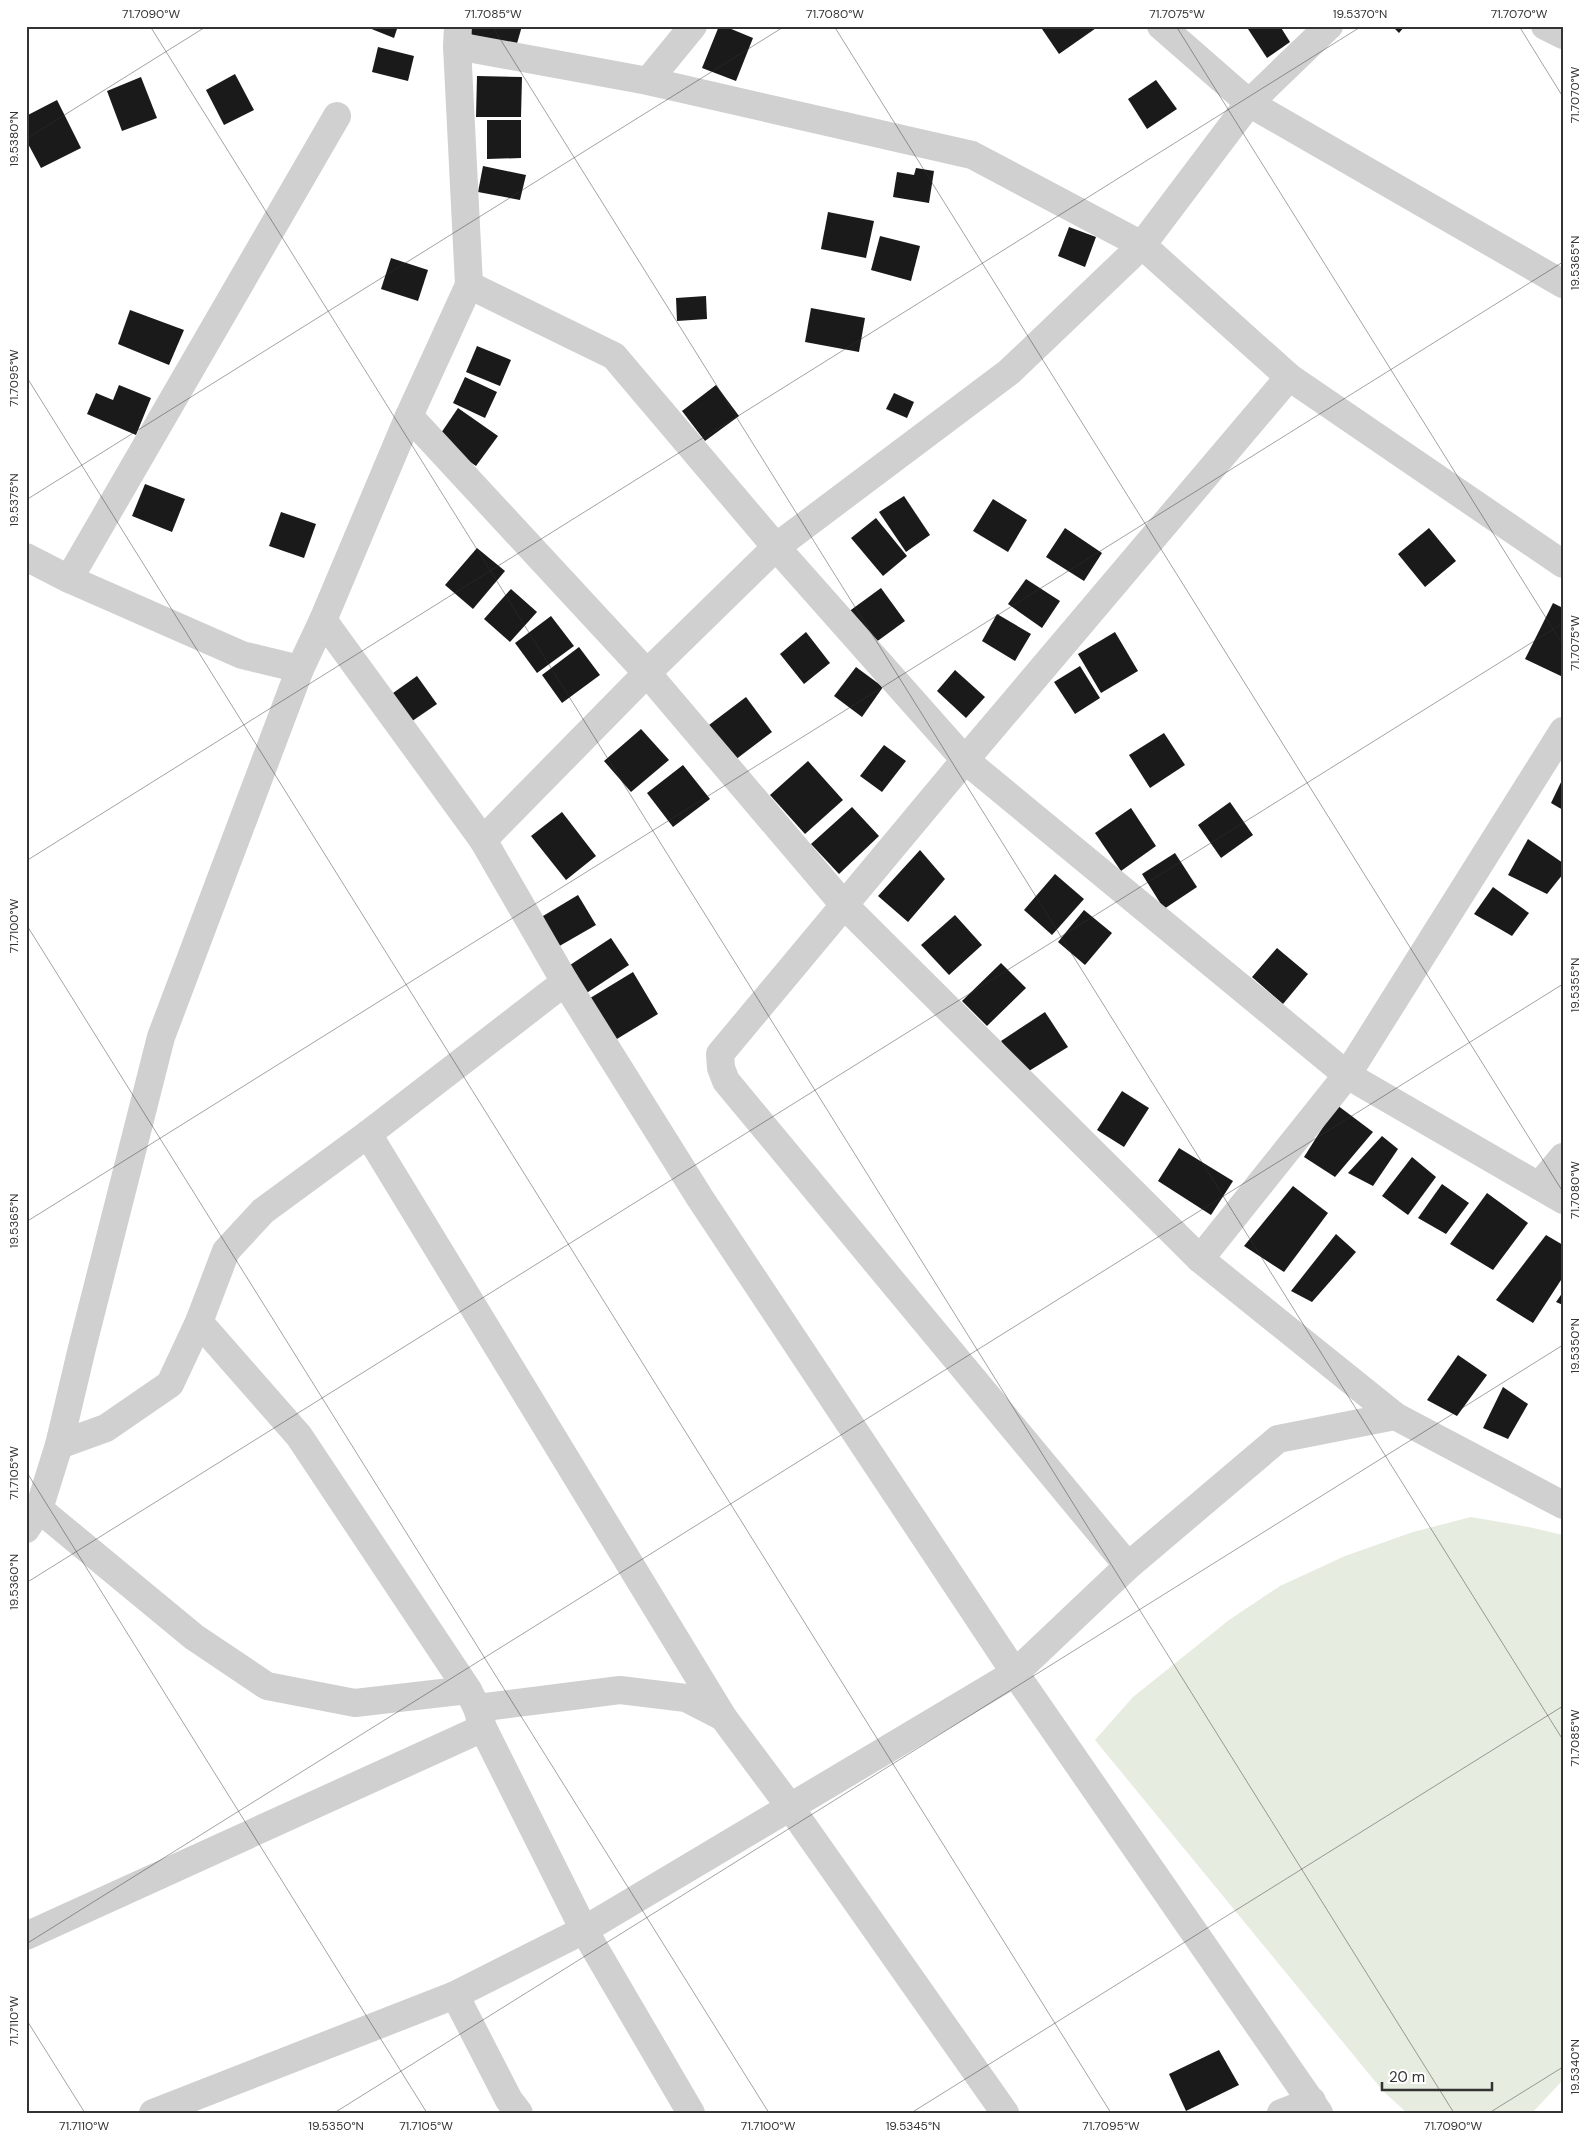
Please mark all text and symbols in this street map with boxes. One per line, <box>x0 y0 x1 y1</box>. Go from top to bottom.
text: 71.7090°W <box>122 6 180 22</box>
text: 71.7085°W <box>464 6 522 22</box>
text: 71.7080°W <box>806 6 864 22</box>
text: 71.7075°W <box>1149 6 1205 22</box>
text: 19.5370°N <box>1333 6 1387 22</box>
text: 71.7070°W <box>1491 6 1548 22</box>
text: 71.7070°W <box>1567 66 1583 123</box>
text: 19.5380°N <box>6 111 22 167</box>
text: 19.5365°N <box>1567 236 1583 290</box>
text: 71.7095°W <box>6 349 22 407</box>
text: 19.5375°N <box>6 473 22 527</box>
text: 71.7075°W <box>1567 615 1583 671</box>
text: 71.7100°W <box>6 898 22 953</box>
text: 19.5355°N <box>1567 958 1583 1012</box>
text: 71.7080°W <box>1567 1161 1583 1219</box>
text: 19.5365°N <box>6 1194 22 1248</box>
text: 19.5350°N <box>1567 1318 1583 1374</box>
text: 71.7105°W <box>6 1446 22 1500</box>
text: 19.5360°N <box>6 1554 22 1610</box>
text: 71.7085°W <box>1567 1709 1583 1767</box>
text: 71.7110°W <box>6 1996 22 2046</box>
text: 19.5340°N <box>1567 2039 1583 2095</box>
scale bar <box>1382 2059 1492 2091</box>
text: 20 m <box>1389 2067 1425 2087</box>
text: 71.7110°W <box>59 2118 109 2134</box>
text: 19.5350°N <box>308 2118 364 2134</box>
text: 71.7105°W <box>399 2118 453 2134</box>
text: 71.7100°W <box>741 2118 796 2134</box>
text: 19.5345°N <box>886 2118 940 2134</box>
text: 71.7095°W <box>1082 2118 1140 2134</box>
text: 71.7090°W <box>1424 2118 1482 2134</box>

